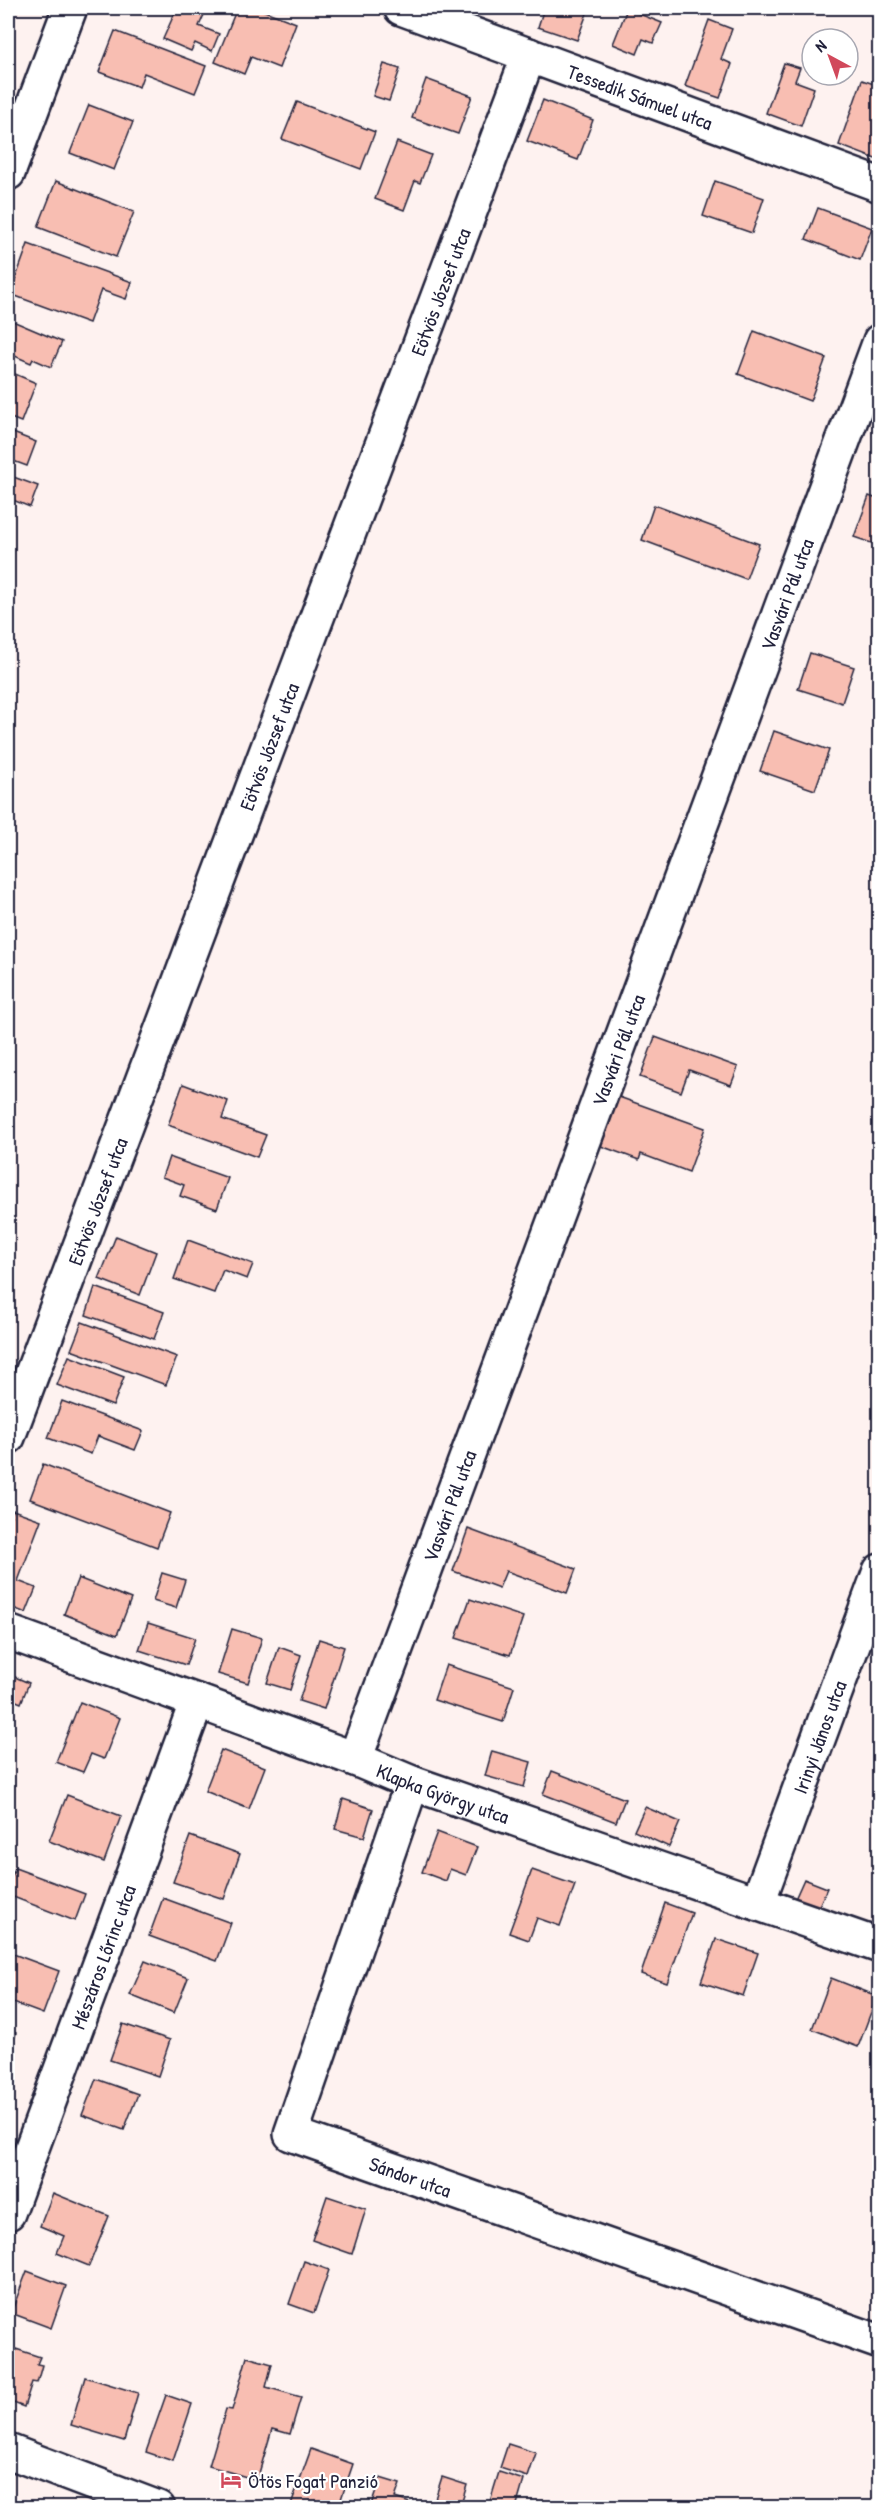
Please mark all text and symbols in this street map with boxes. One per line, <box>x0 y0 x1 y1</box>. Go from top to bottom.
north arrow <box>800 27 860 87</box>
text: N <box>810 34 831 57</box>
street label: Tessedik Sámuel utca <box>564 57 717 136</box>
street label: Eötvös József utca <box>403 224 476 359</box>
street label: Vasvári Pál utca <box>753 534 819 654</box>
street label: Eötvös József utca <box>232 679 305 814</box>
street label: Vasvári Pál utca <box>584 990 651 1110</box>
street label: Eötvös József utca <box>61 1134 133 1269</box>
street label: Vasvári Pál utca <box>416 1446 482 1566</box>
street label: Irinyi János utca <box>786 1676 852 1797</box>
street label: Klapka György utca <box>373 1756 513 1829</box>
street label: Mészáros Lőrinc utca <box>64 1881 142 2033</box>
street label: Sándor utca <box>366 2149 455 2203</box>
place label: Ötös Fogat Panzió <box>248 2467 378 2494</box>
hotel icon: Ötös Fogat Panzió <box>219 2468 243 2492</box>

